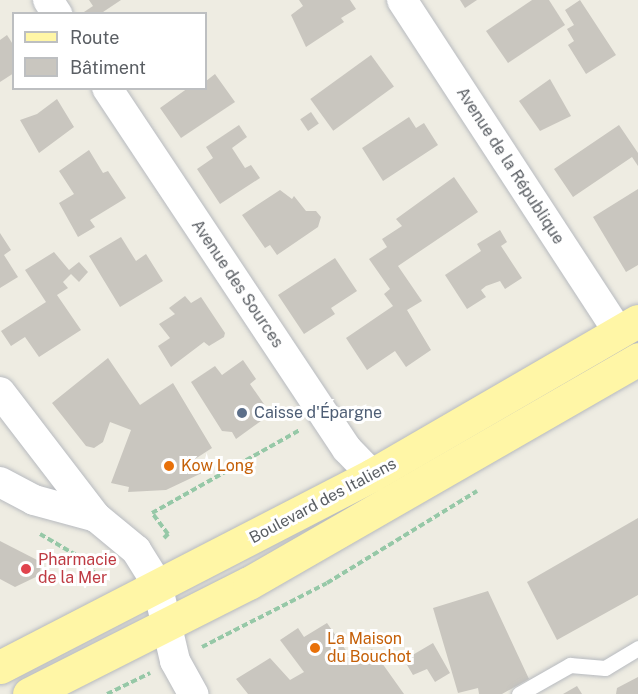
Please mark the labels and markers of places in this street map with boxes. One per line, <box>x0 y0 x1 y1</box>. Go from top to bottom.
place label: Caisse d'Épargne <box>254 403 382 423</box>
marker: Caisse d'Épargne <box>235 406 249 420</box>
place label: Kow Long <box>181 456 254 476</box>
marker: Kow Long <box>162 459 176 473</box>
place label: Pharmacie de la Mer <box>38 550 117 588</box>
marker: Pharmacie de la Mer <box>19 562 33 576</box>
place label: La Maison du Bouchot <box>327 629 412 667</box>
marker: La Maison du Bouchot <box>308 641 322 655</box>

